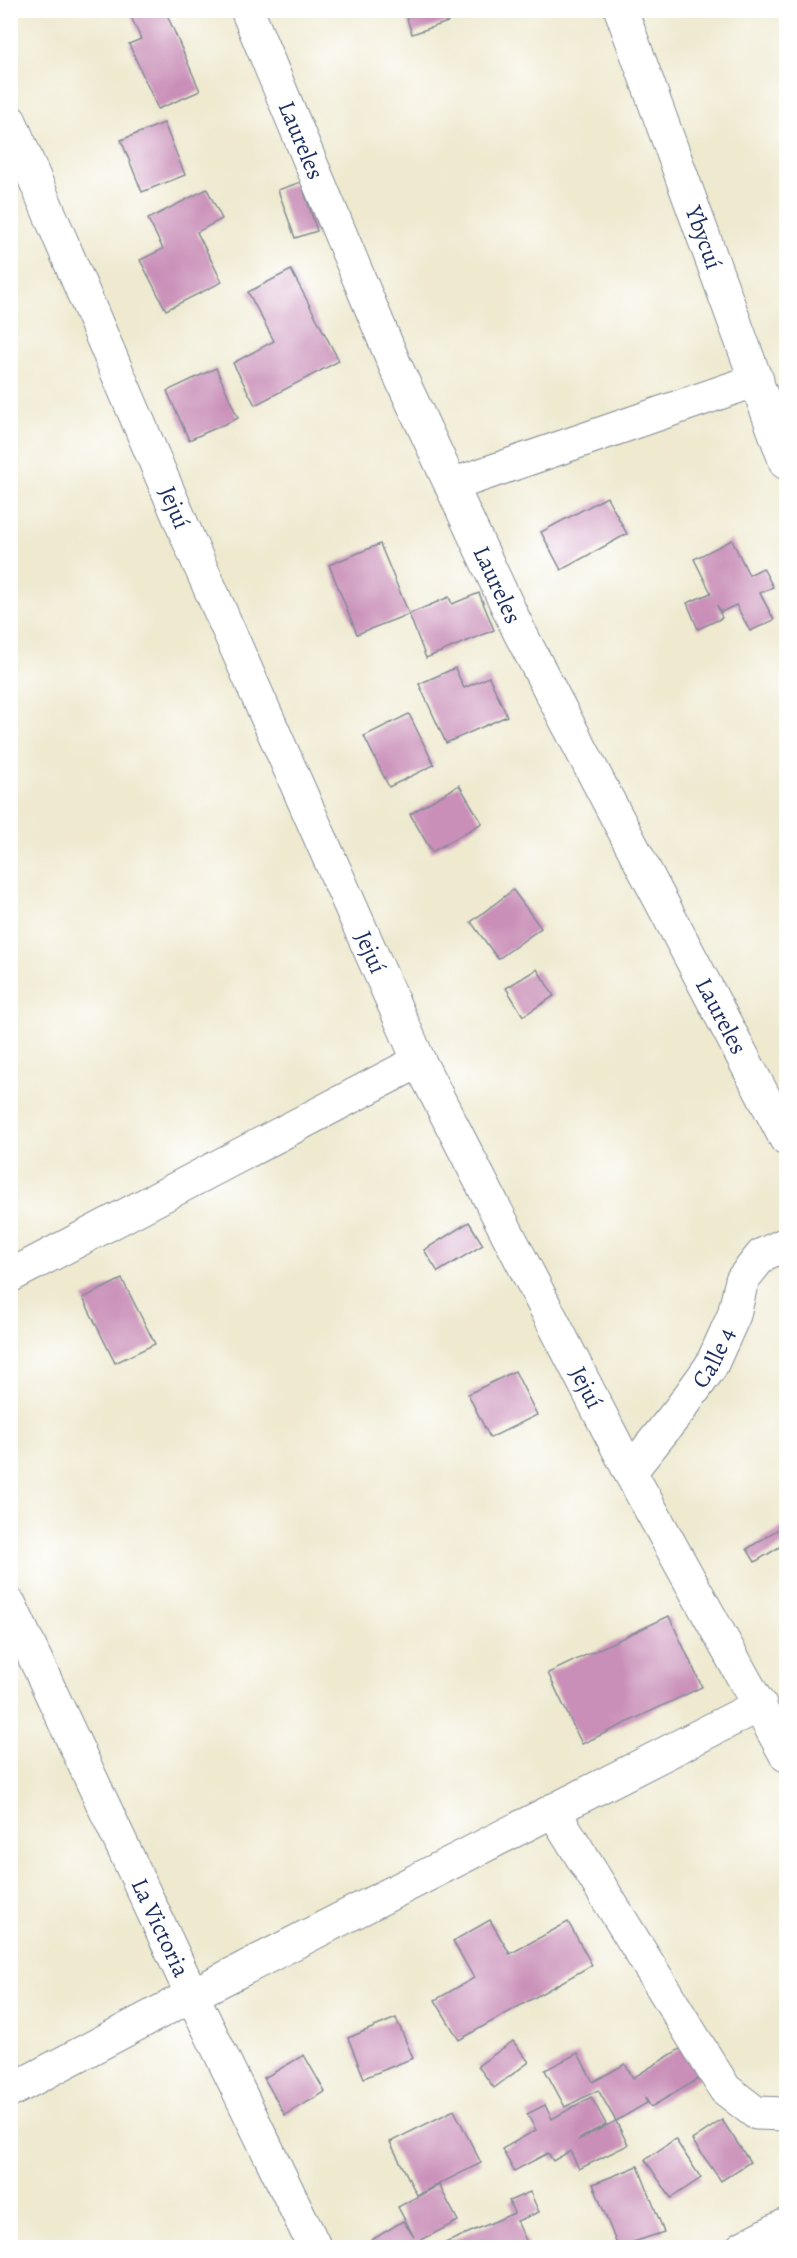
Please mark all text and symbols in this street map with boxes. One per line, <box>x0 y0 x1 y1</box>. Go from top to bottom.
street label: Laureles <box>271 96 332 184</box>
street label: Ybycuí <box>677 200 730 274</box>
street label: Jejuí <box>152 481 198 534</box>
street label: Laureles <box>466 541 529 629</box>
street label: Jejuí <box>347 926 394 978</box>
street label: Laureles <box>688 972 755 1060</box>
street label: Calle 4 <box>684 1322 742 1395</box>
street label: Jejuí <box>562 1361 611 1414</box>
street label: La Victoria <box>124 1873 198 1983</box>

